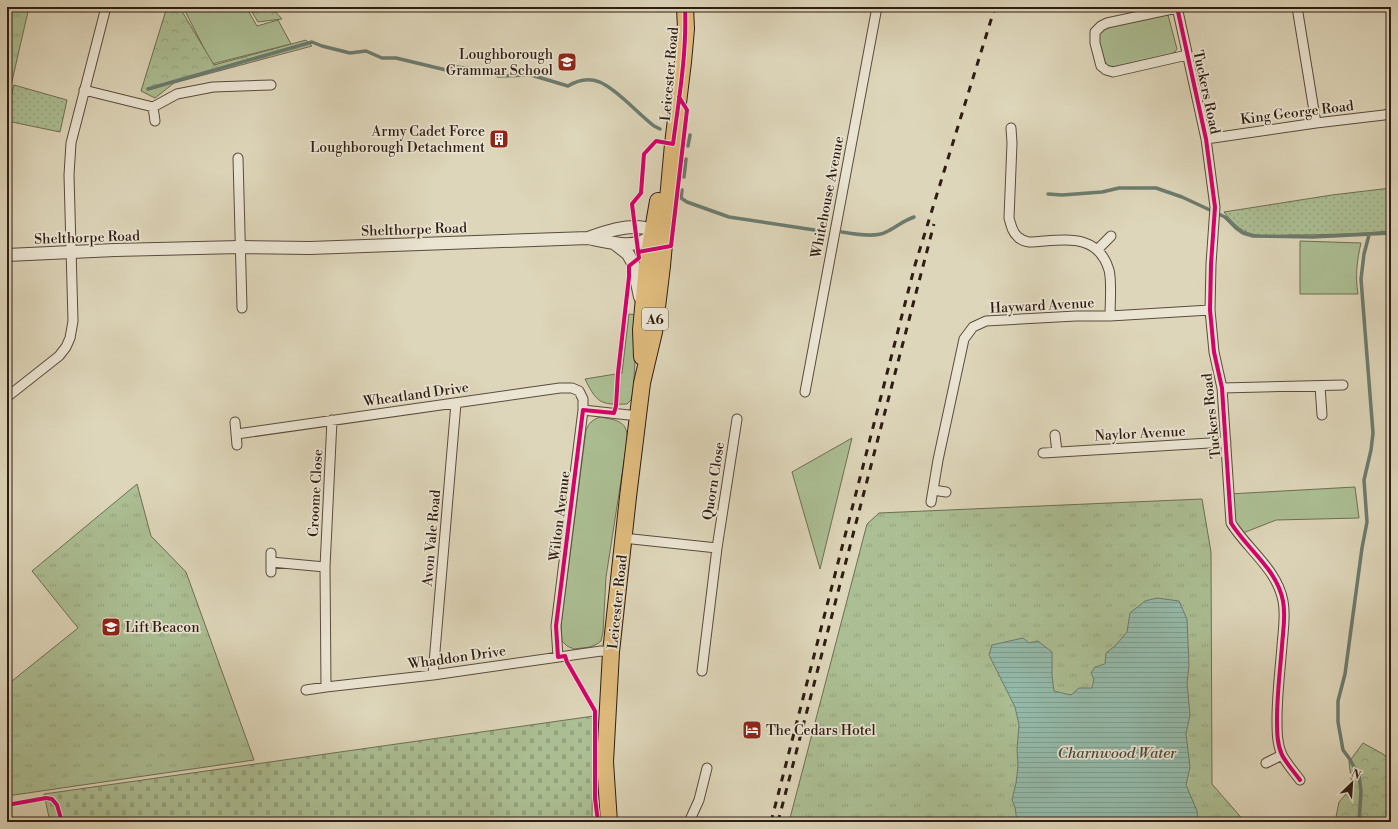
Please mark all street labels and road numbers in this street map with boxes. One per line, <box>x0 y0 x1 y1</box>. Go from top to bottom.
street label: Leicester Road <box>657 26 683 122</box>
street label: Tuckers Road <box>1188 48 1224 136</box>
street label: King George Road <box>1239 97 1355 129</box>
street label: Whitehouse Avenue <box>807 135 849 261</box>
street label: Shelthorpe Road <box>361 219 467 241</box>
street label: Shelthorpe Road <box>34 227 140 249</box>
street label: Hayward Avenue <box>989 294 1095 318</box>
road number: A6 <box>642 308 668 330</box>
street label: Tuckers Road <box>1199 372 1225 459</box>
street label: Wheatland Drive <box>361 379 470 411</box>
street label: Naylor Avenue <box>1094 423 1186 445</box>
street label: Quorn Close <box>699 441 729 522</box>
street label: Croome Close <box>305 448 327 538</box>
street label: Wilton Avenue <box>545 470 574 563</box>
street label: Avon Vale Road <box>419 489 445 588</box>
street label: Leicester Road <box>604 554 632 650</box>
street label: Whaddon Drive <box>406 642 507 674</box>

